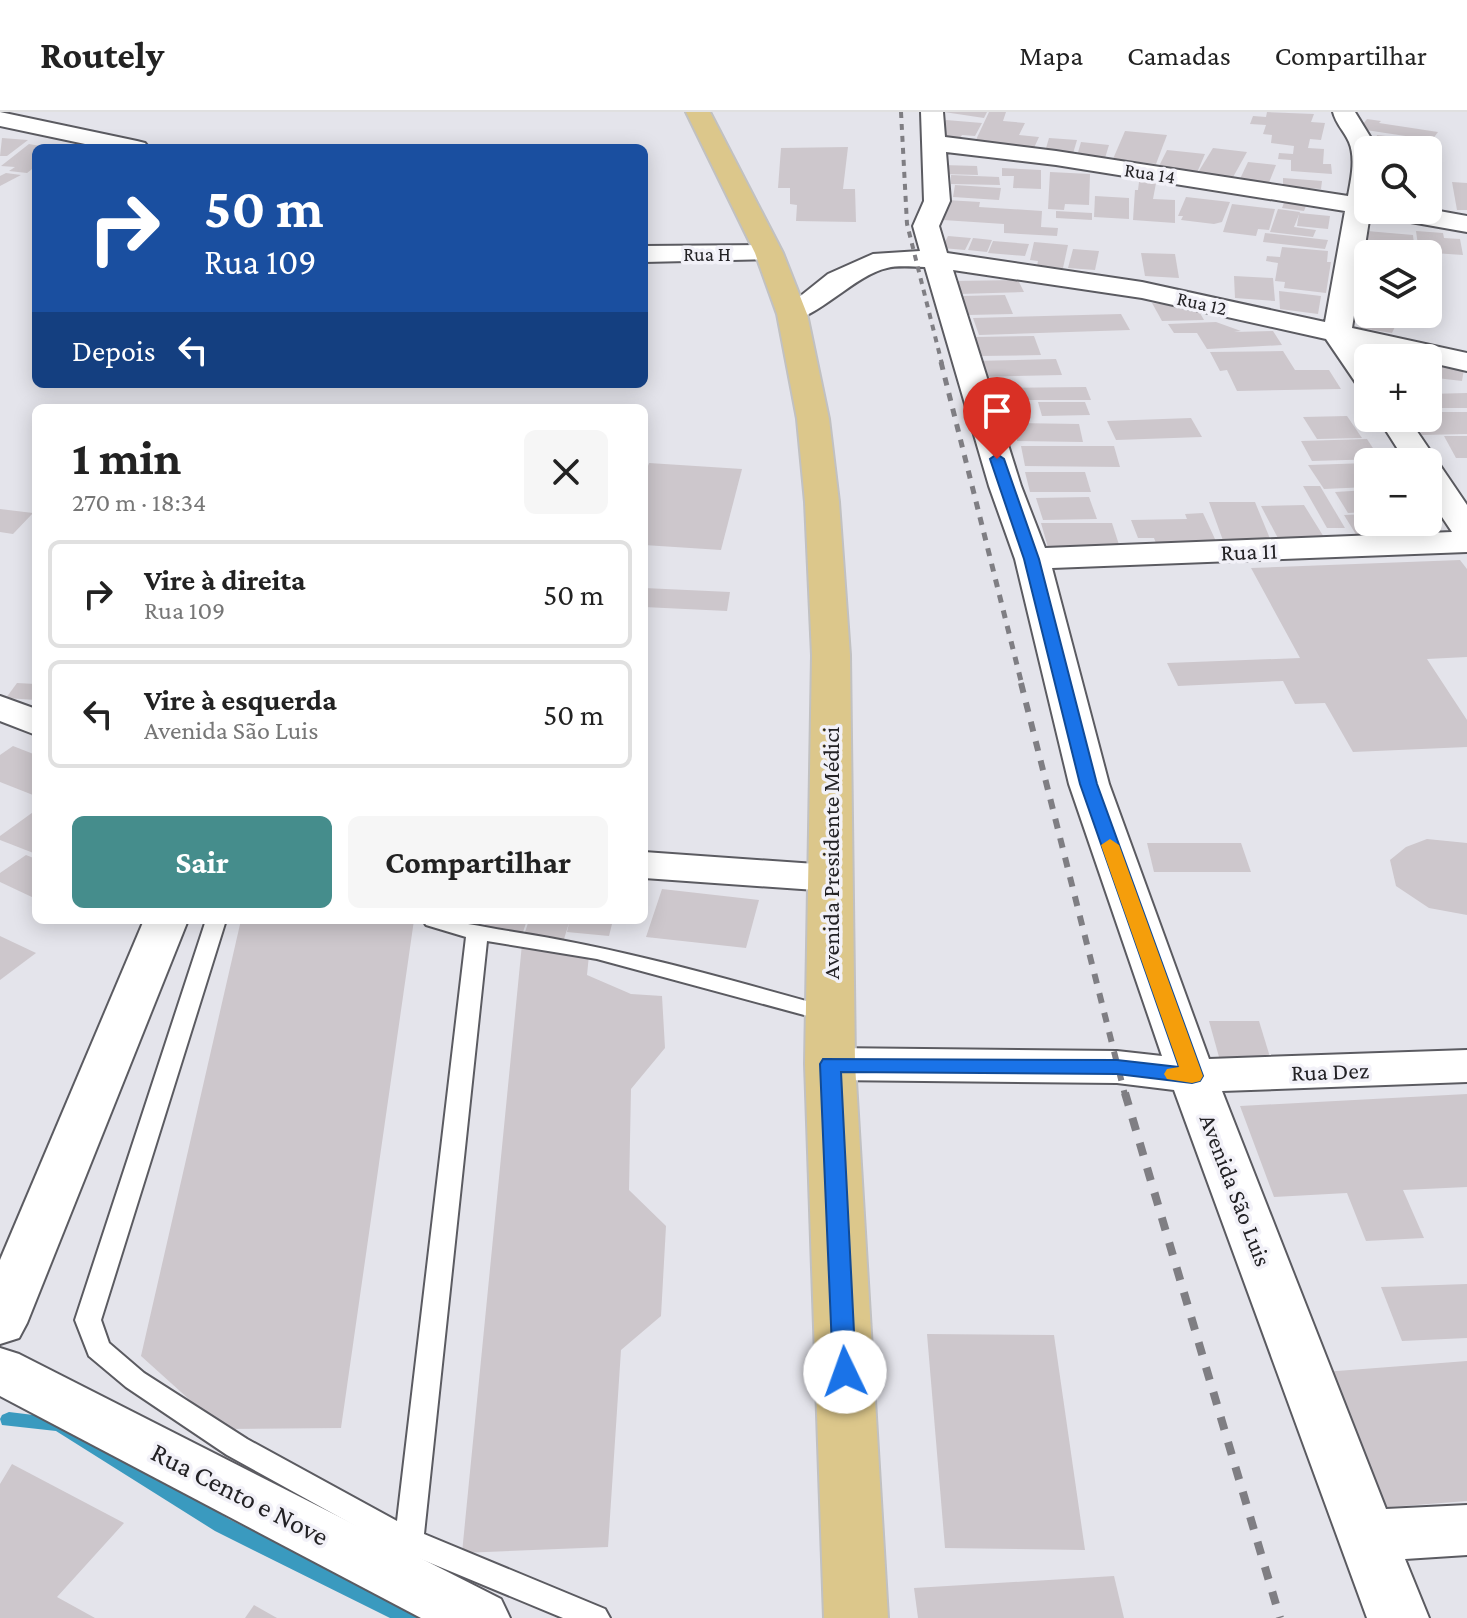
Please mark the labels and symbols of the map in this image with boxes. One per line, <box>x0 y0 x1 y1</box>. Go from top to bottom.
street label: Rua 14 <box>1123 158 1177 188</box>
street label: Rua H <box>683 243 731 265</box>
street label: Rua 12 <box>1175 287 1229 319</box>
pin <box>963 377 1031 459</box>
street label: Rua 11 <box>1220 537 1278 565</box>
street label: Avenida Presidente Médici <box>817 727 844 979</box>
street label: Rua Dez <box>1291 1056 1369 1086</box>
street label: Avenida São Luis <box>1195 1110 1277 1270</box>
position arrow <box>803 1330 887 1414</box>
street label: Rua Cento e Nove <box>146 1436 334 1552</box>

